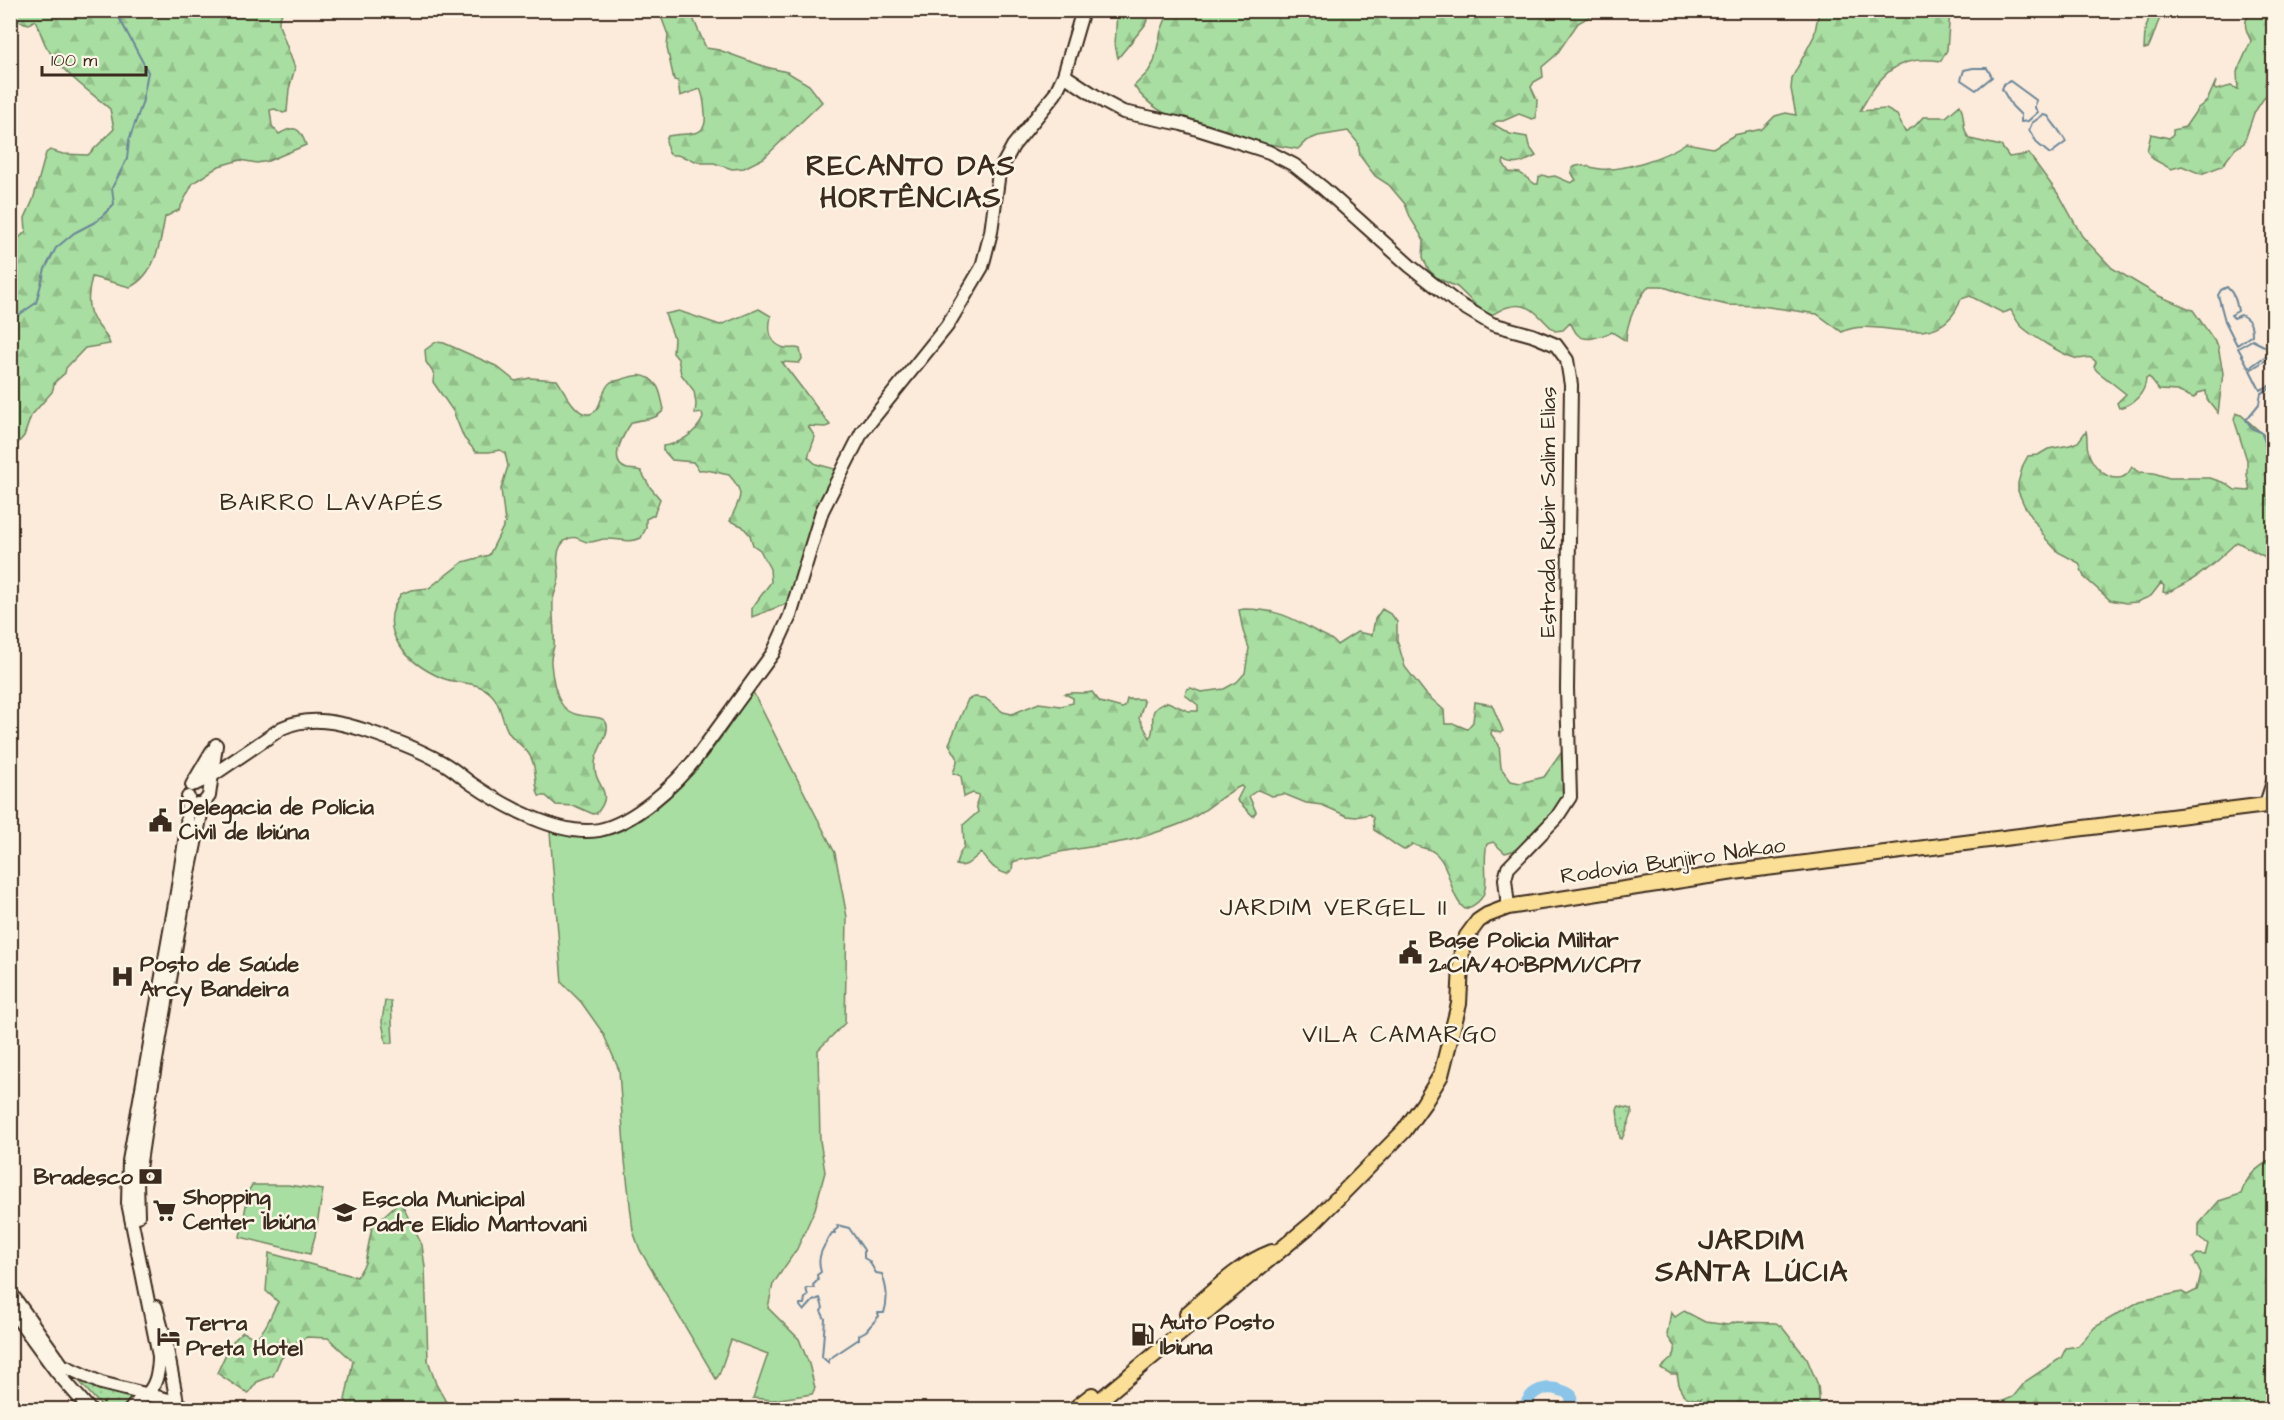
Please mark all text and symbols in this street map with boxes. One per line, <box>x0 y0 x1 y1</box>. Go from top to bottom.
scale bar <box>42 39 146 77</box>
text: 100 m <box>51 48 97 73</box>
district label: RECANTO DAS HORTÊNCIAS <box>806 147 1016 218</box>
street label: Estrada Rubir Salim Elias <box>1533 386 1564 638</box>
district label: BAIRRO LAVAPÉS <box>220 486 444 520</box>
place label: Delegacia de Polícia Civil de Ibiúna <box>179 792 375 848</box>
public building icon: Delegacia de Polícia Civil de Ibiúna <box>148 807 174 833</box>
street label: Rodovia Bunjiro Nakao <box>1558 830 1788 892</box>
district label: JARDIM VERGEL II <box>1220 891 1448 925</box>
place label: Base Policia Militar 2ªCIA/40°BPM/I/CP17 <box>1428 925 1641 981</box>
public building icon: Base Policia Militar 2ªCIA/40°BPM/I/CP17 <box>1398 940 1424 966</box>
place label: Posto de Saúde Arcy Bandeira <box>140 949 299 1007</box>
hospital icon: Posto de Saúde Arcy Bandeira <box>109 964 135 990</box>
district label: VILA CAMARGO <box>1302 1018 1498 1052</box>
place label: Bradesco <box>34 1162 134 1193</box>
bank icon: Bradesco <box>138 1164 164 1190</box>
place label: Shopping Center Ibiúna <box>182 1182 316 1238</box>
place label: Escola Municipal Padre Elídio Mantovani <box>363 1184 587 1240</box>
supermarket icon: Shopping Center Ibiúna <box>152 1197 178 1223</box>
school or university icon: Escola Municipal Padre Elídio Mantovani <box>332 1199 358 1225</box>
district label: JARDIM SANTA LÚCIA <box>1654 1221 1849 1292</box>
place label: Auto Posto Ibiuna <box>1160 1307 1275 1363</box>
place label: Terra Preta Hotel <box>185 1308 303 1364</box>
fuel station icon: Auto Posto Ibiuna <box>1129 1322 1155 1348</box>
hotel icon: Terra Preta Hotel <box>155 1323 181 1349</box>

